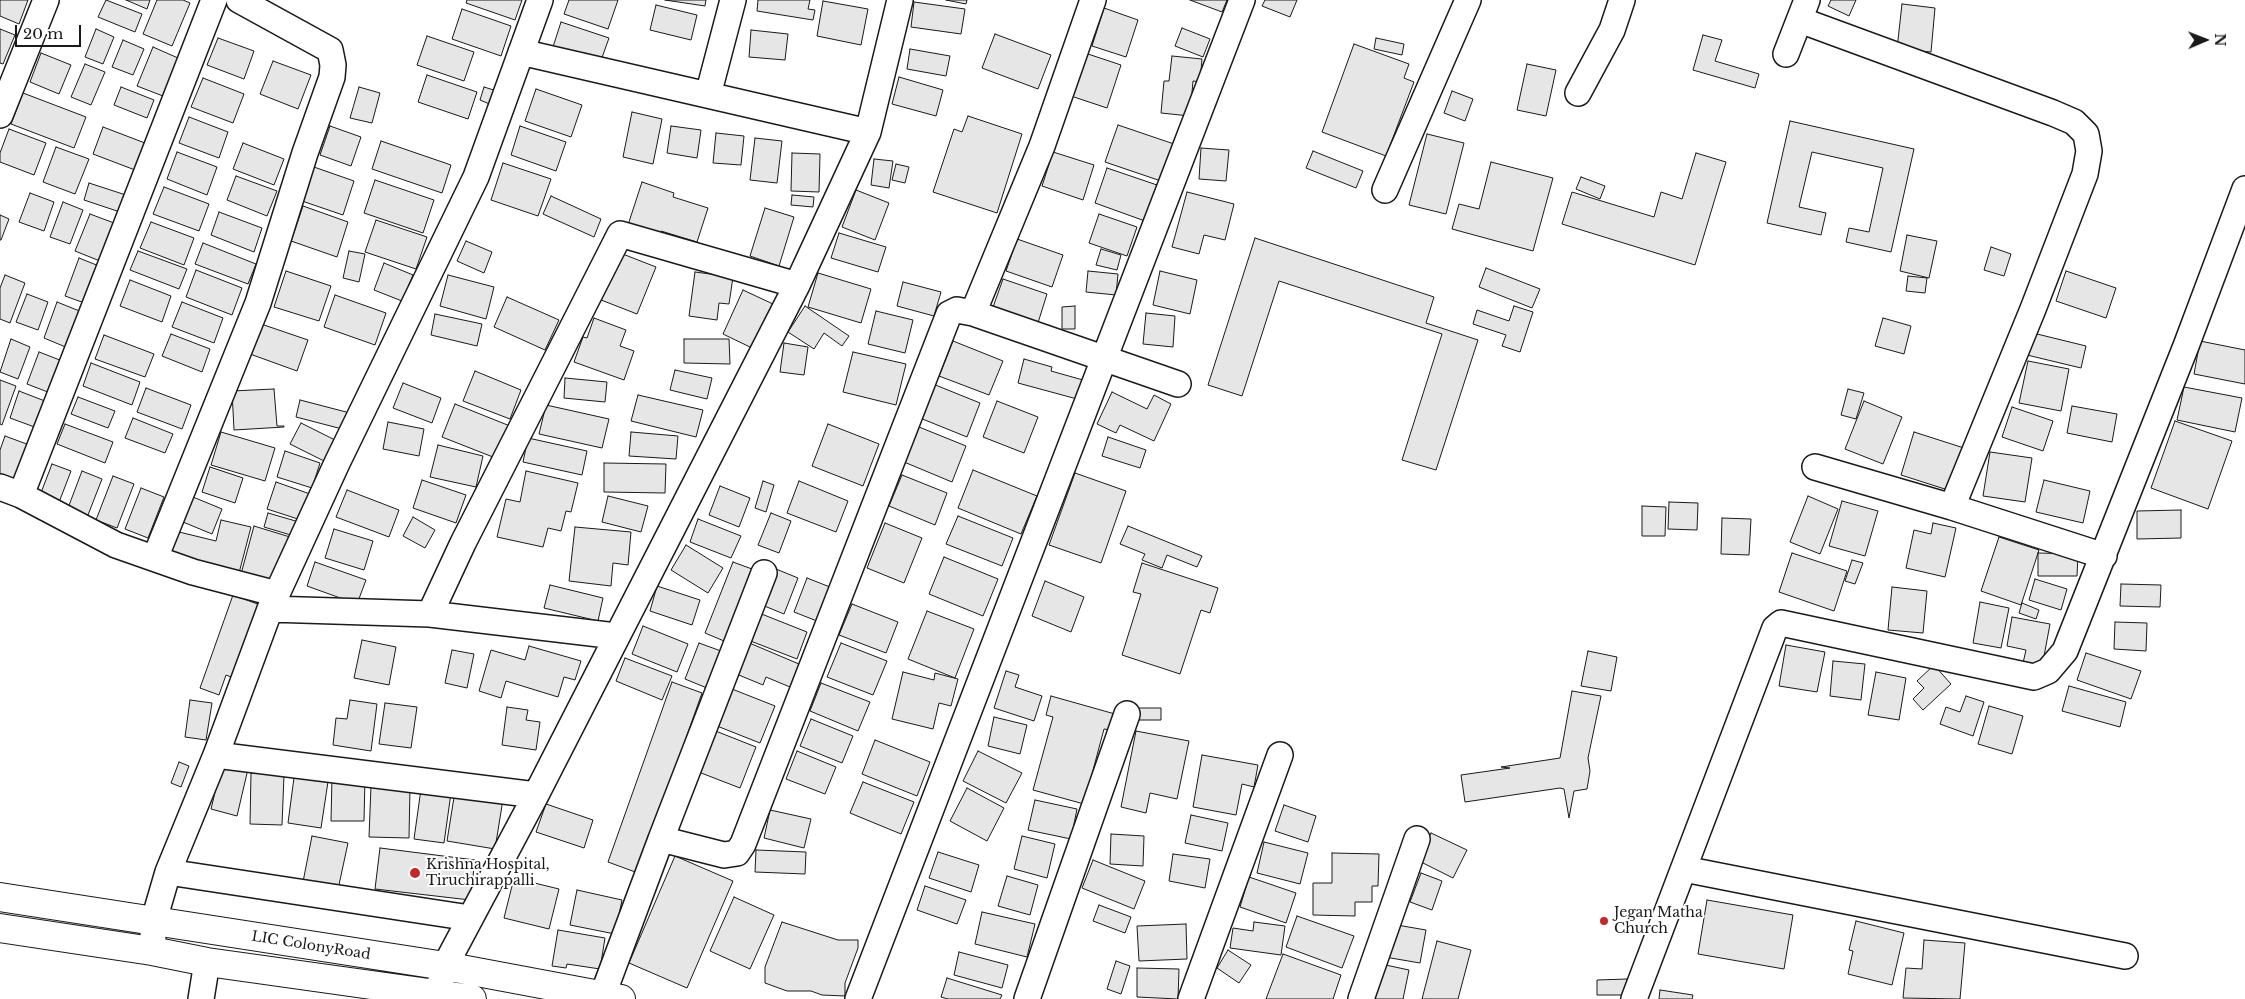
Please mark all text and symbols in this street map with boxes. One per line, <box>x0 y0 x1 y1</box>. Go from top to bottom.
scale bar <box>18 15 84 47</box>
north arrow <box>2180 15 2230 65</box>
text: 20 m <box>23 24 63 43</box>
text: N <box>2211 33 2229 46</box>
place label: Krishna Hospital, Tiruchirappalli <box>426 857 550 890</box>
marker: Krishna Hospital, Tiruchirappalli <box>408 866 422 880</box>
place label: Jegan Matha Church <box>1614 905 1703 938</box>
marker: Jegan Matha Church <box>1598 915 1610 927</box>
street label: LIC ColonyRoad <box>250 928 372 964</box>

